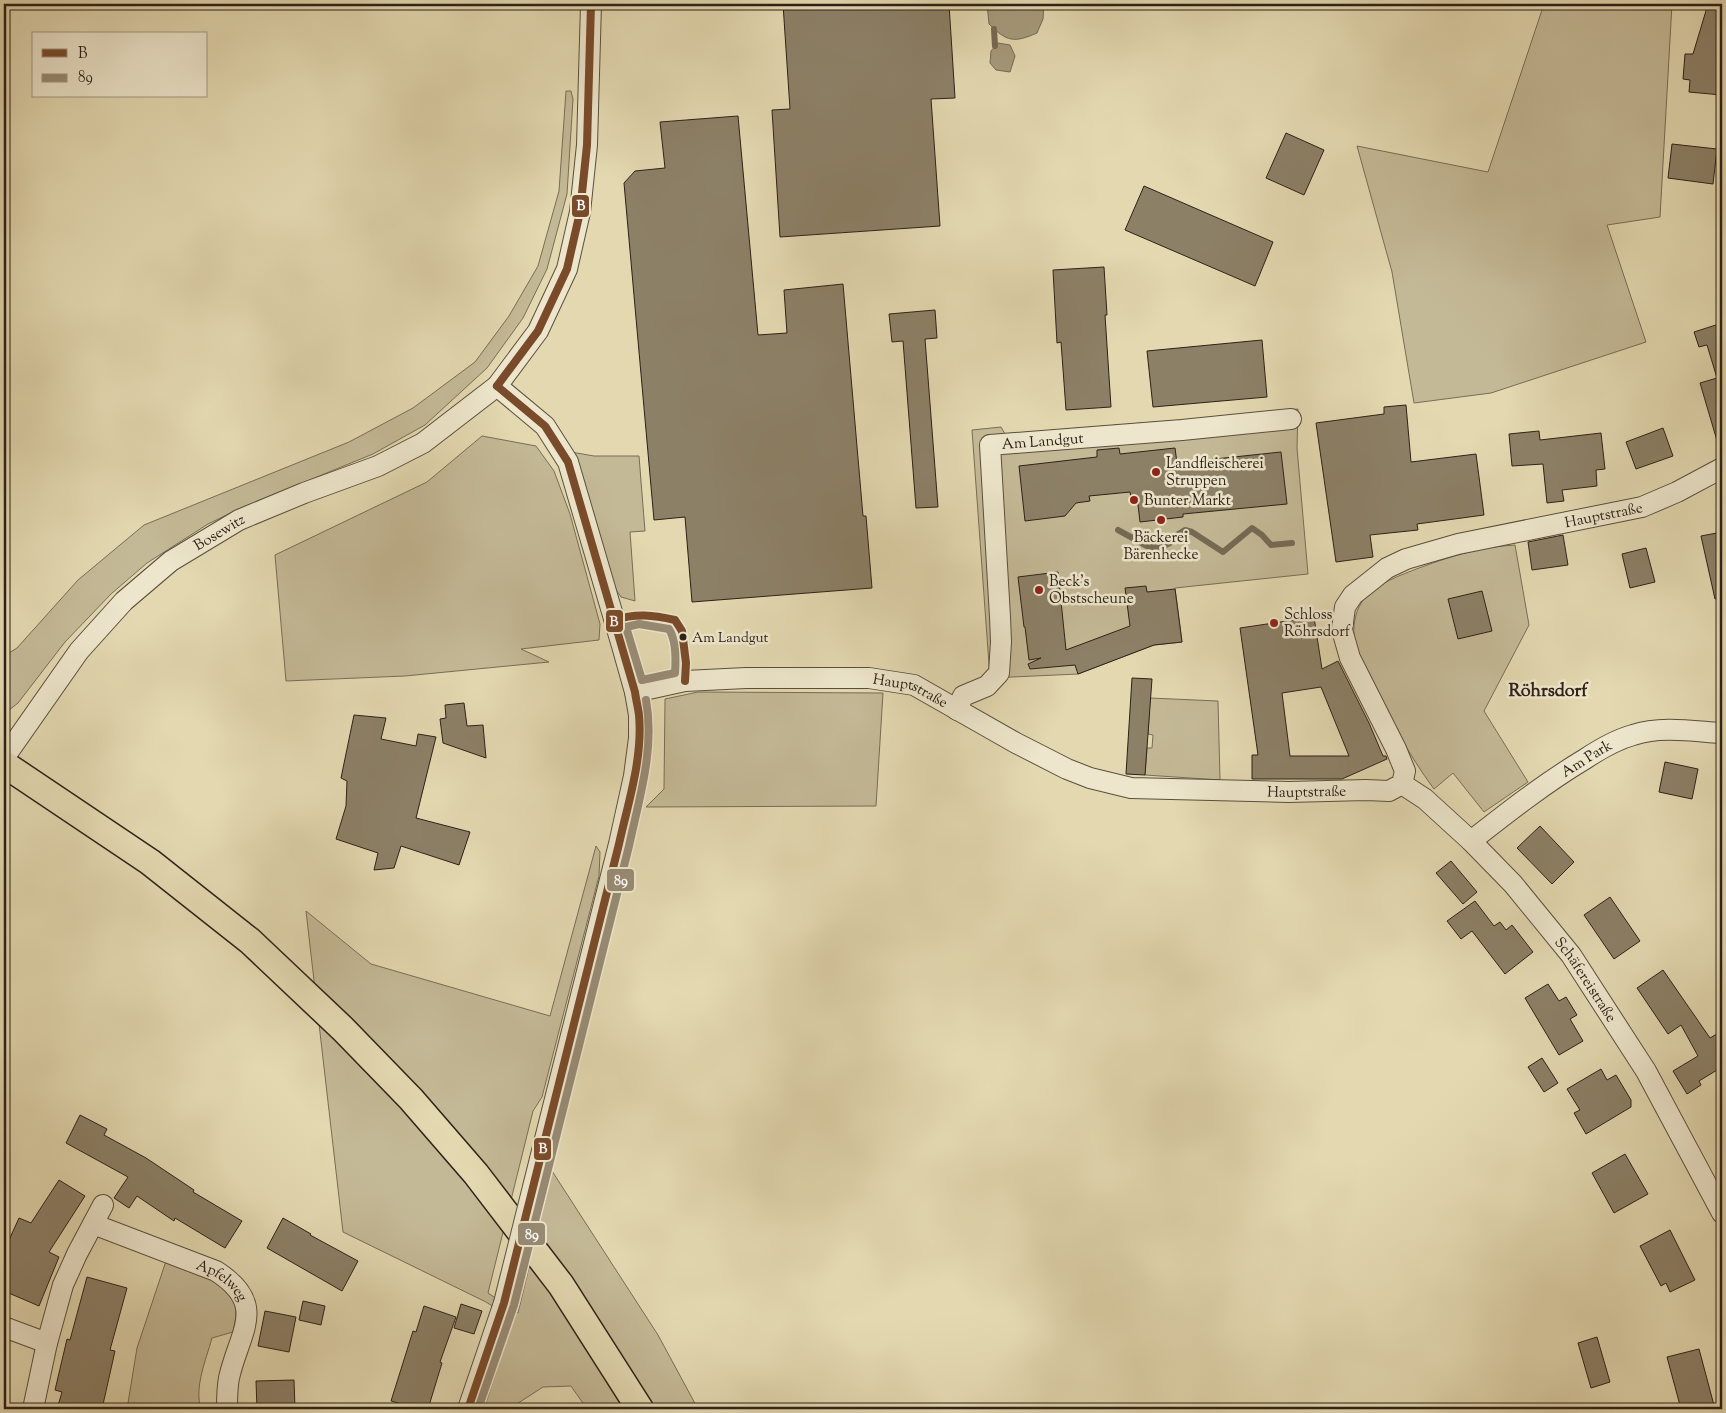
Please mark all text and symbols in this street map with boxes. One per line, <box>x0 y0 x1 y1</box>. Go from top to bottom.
legend <box>32 32 208 98</box>
text: B <box>78 44 88 65</box>
text: 89 <box>78 68 93 89</box>
line badge: B <box>571 194 590 218</box>
text: B <box>577 197 586 217</box>
street label: Am Landgut <box>1001 429 1084 456</box>
place label: Landfleischerei Struppen <box>1166 454 1264 492</box>
marker: Landfleischerei Struppen <box>1150 466 1162 478</box>
place label: Bunter Markt <box>1144 491 1231 512</box>
marker: Bunter Markt <box>1128 494 1140 506</box>
street label: Hauptstraße <box>1563 498 1645 534</box>
street label: Bosewitz <box>190 510 249 557</box>
marker: Bäckerei Bärenhecke <box>1155 514 1167 526</box>
place label: Bäckerei Bärenhecke <box>1124 528 1198 566</box>
place label: Beck's Obstscheune <box>1049 572 1134 610</box>
marker: Beck's Obstscheune <box>1033 584 1045 596</box>
place label: Schloss Röhrsdorf <box>1284 605 1351 643</box>
line badge: B <box>605 609 624 633</box>
text: B <box>610 613 619 633</box>
marker: Schloss Röhrsdorf <box>1268 617 1280 629</box>
place label: Am Landgut <box>692 629 769 649</box>
marker: Am Landgut <box>678 632 688 642</box>
street label: Hauptstraße <box>871 670 951 714</box>
district label: Röhrsdorf <box>1508 679 1589 705</box>
street label: Am Park <box>1557 736 1616 783</box>
street label: Hauptstraße <box>1267 782 1347 804</box>
line badge: 89 <box>606 868 635 892</box>
text: 89 <box>614 872 628 892</box>
street label: Schäfereistraße <box>1548 933 1621 1027</box>
line badge: B <box>533 1137 552 1161</box>
text: B <box>539 1140 548 1160</box>
line badge: 89 <box>517 1222 546 1246</box>
text: 89 <box>525 1226 539 1246</box>
street label: Apfelweg <box>193 1255 252 1306</box>

